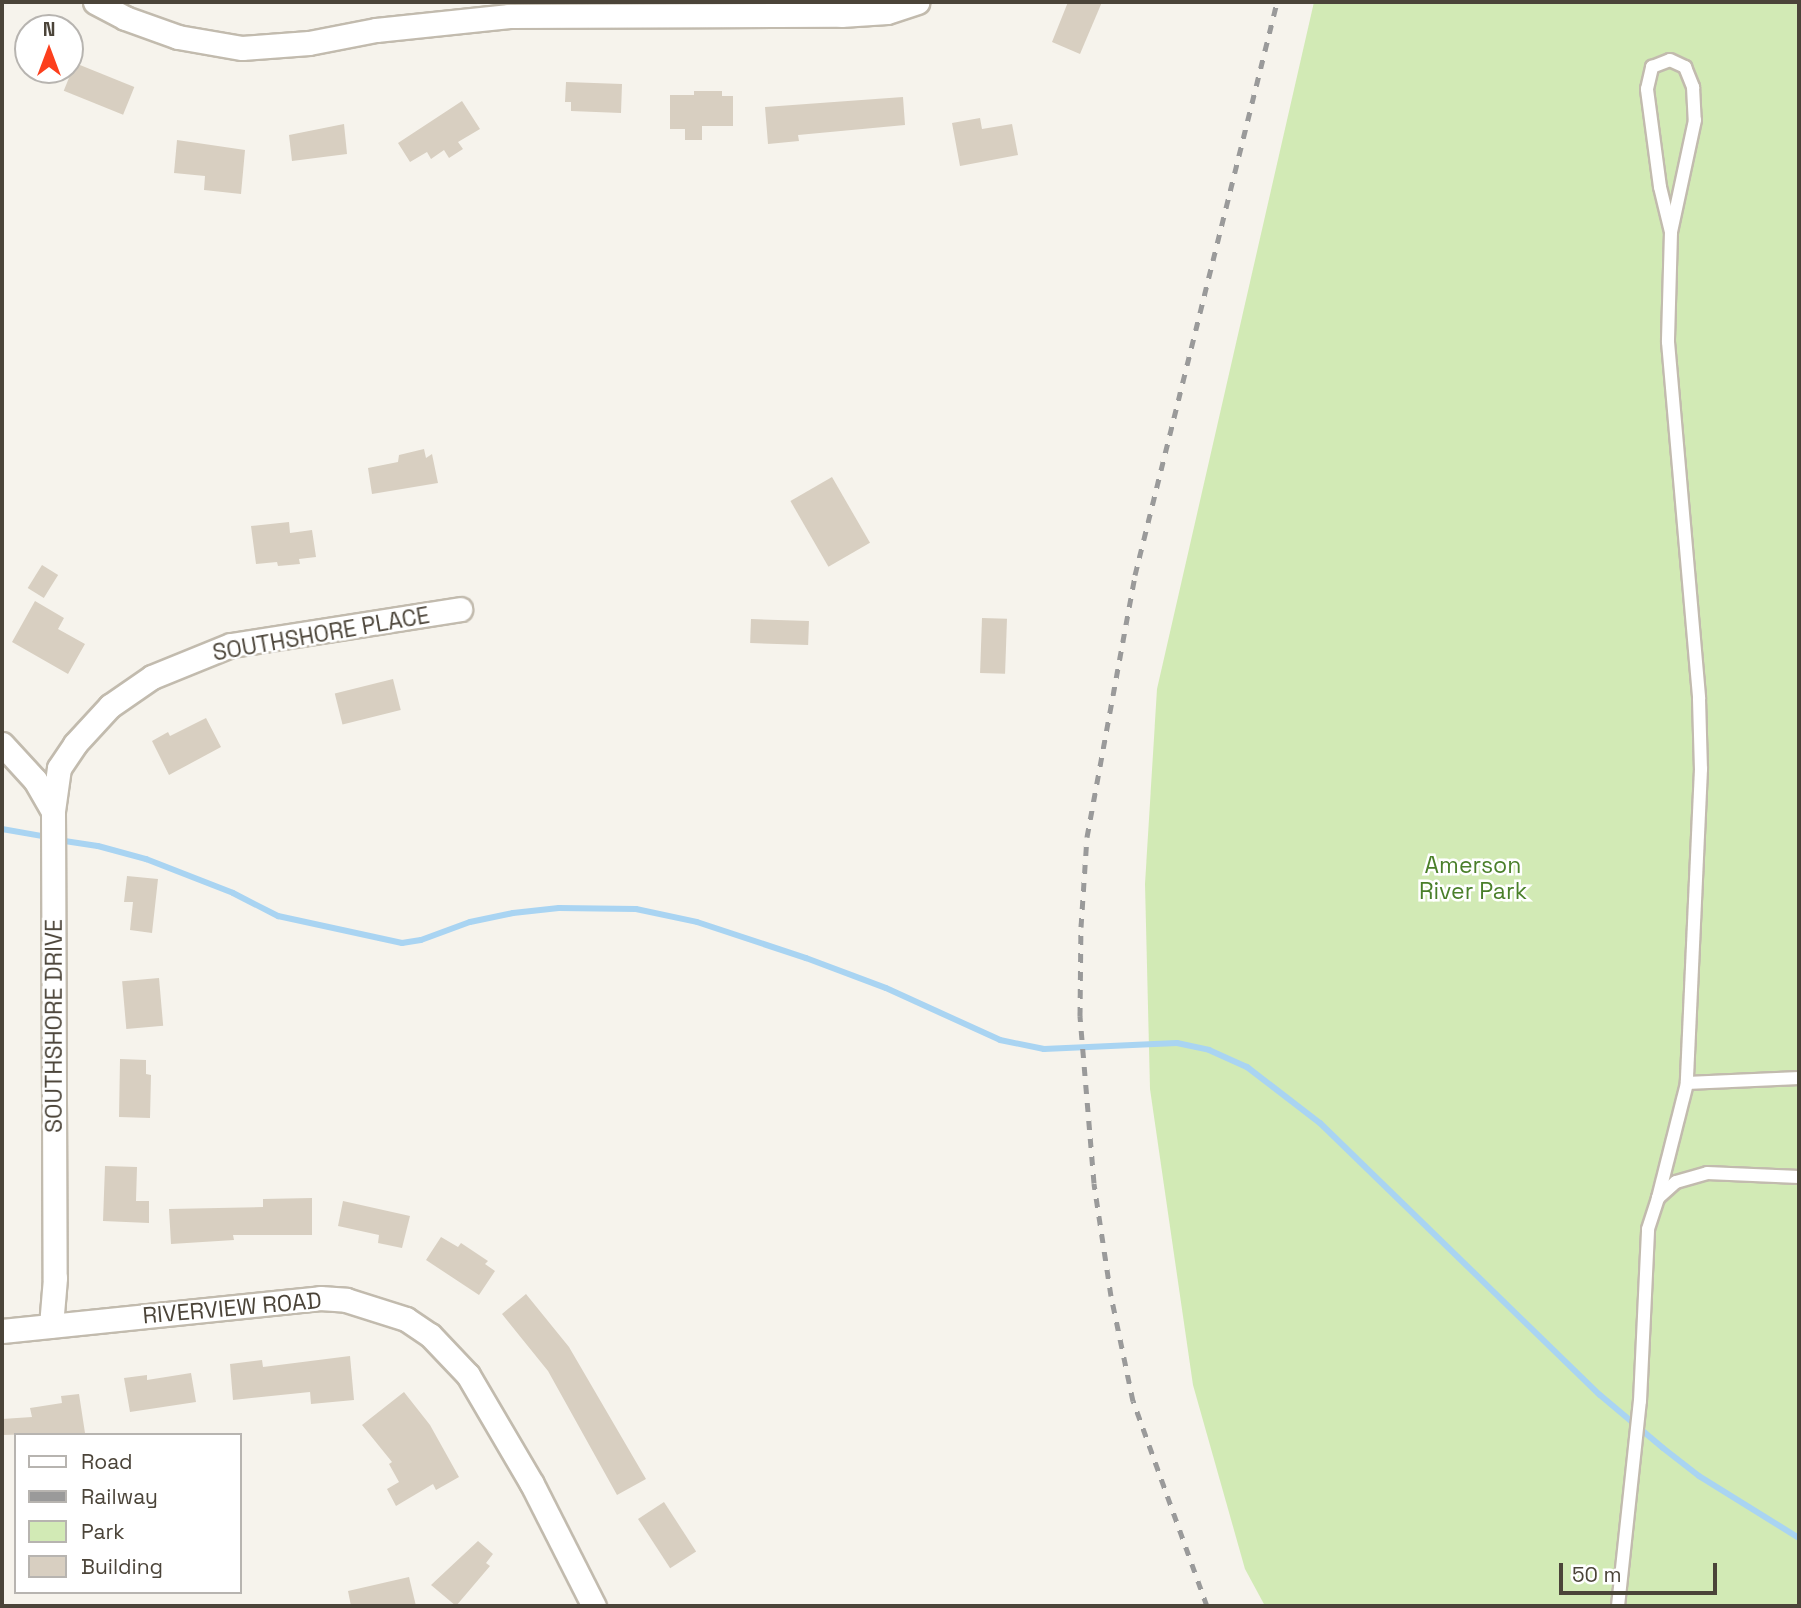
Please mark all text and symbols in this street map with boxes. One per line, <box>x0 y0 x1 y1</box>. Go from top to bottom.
north arrow <box>14 14 84 84</box>
text: N <box>43 17 55 42</box>
street label: SOUTHSHORE PLACE <box>210 601 432 667</box>
park label: Amerson River Park <box>1419 851 1527 905</box>
street label: SOUTHSHORE DRIVE <box>40 919 68 1133</box>
street label: RIVERVIEW ROAD <box>141 1286 323 1330</box>
legend <box>14 1433 242 1594</box>
text: Road <box>81 1448 133 1475</box>
text: Railway <box>81 1483 158 1510</box>
text: Park <box>81 1518 125 1545</box>
scale bar <box>1563 1548 1720 1592</box>
text: Building <box>81 1553 163 1580</box>
text: 50 m <box>1572 1561 1622 1588</box>

